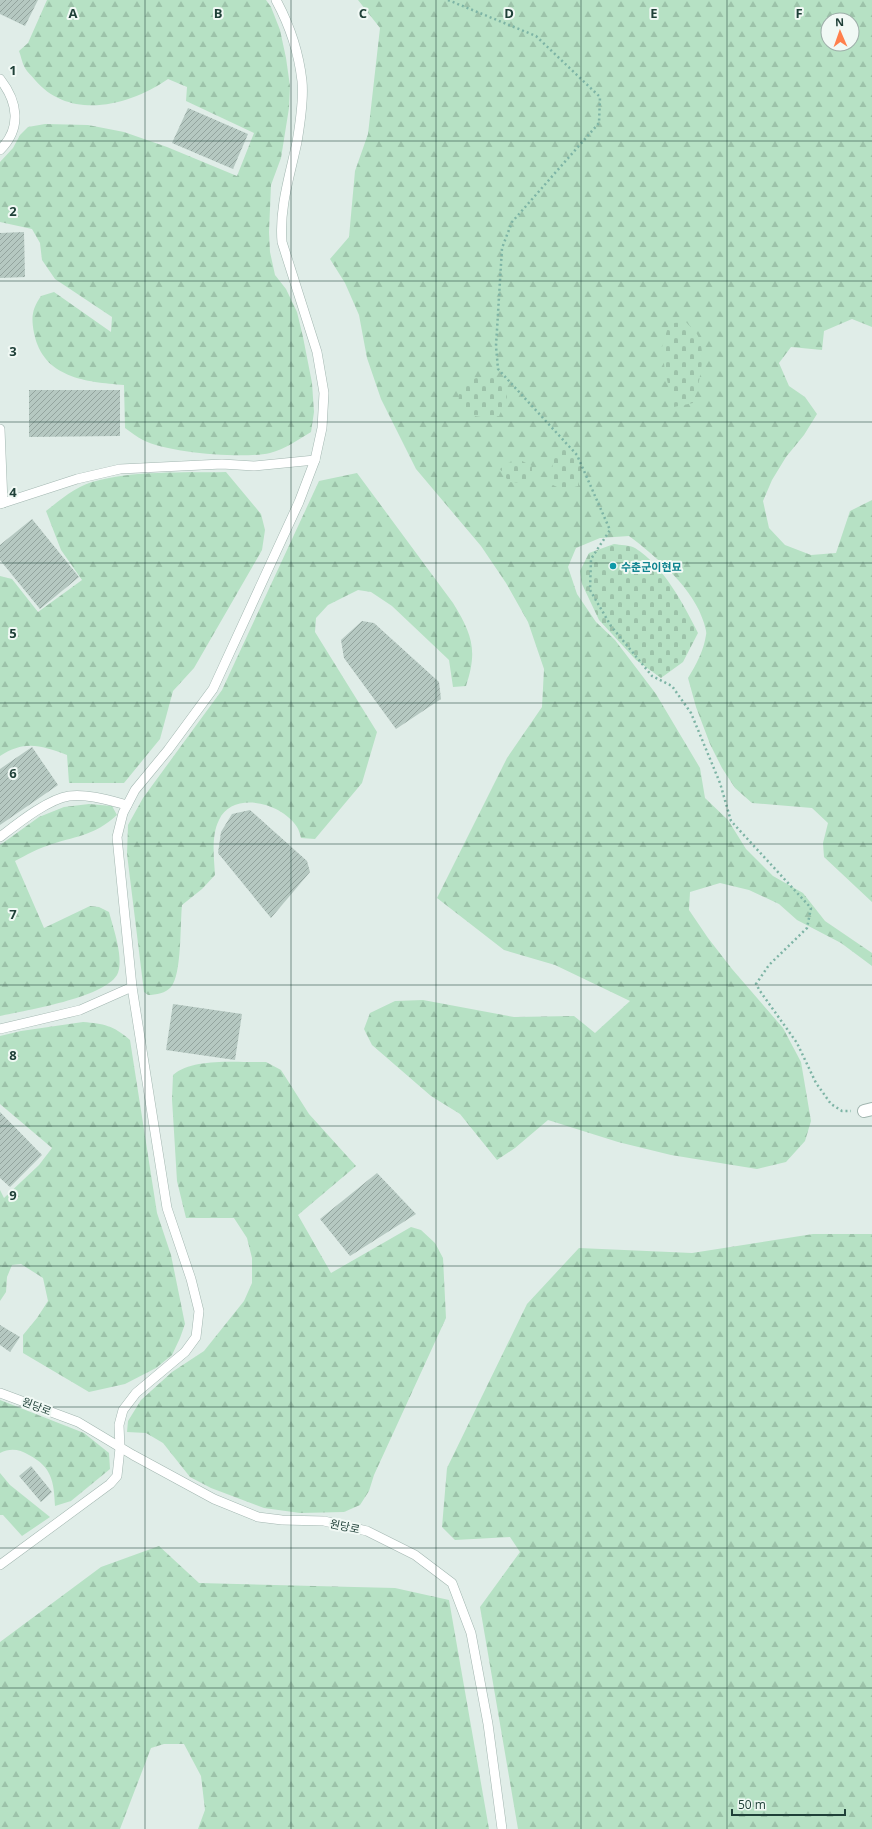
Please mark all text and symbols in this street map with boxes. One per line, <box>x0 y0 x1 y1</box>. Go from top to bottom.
text: A <box>69 4 78 22</box>
text: B <box>214 4 223 22</box>
text: C <box>359 4 367 22</box>
text: D <box>504 4 514 22</box>
text: E <box>650 4 658 22</box>
text: F <box>795 4 803 22</box>
north arrow <box>820 12 860 52</box>
text: N <box>835 14 844 29</box>
text: 1 <box>9 61 17 79</box>
text: 2 <box>9 202 17 220</box>
text: 3 <box>9 342 17 360</box>
text: 4 <box>9 483 17 501</box>
place label: 수춘군이현묘 <box>621 559 682 574</box>
marker: 수춘군이현묘 <box>608 561 618 571</box>
text: 5 <box>9 624 17 642</box>
text: 6 <box>9 764 17 782</box>
text: 7 <box>9 905 17 923</box>
text: 8 <box>9 1046 17 1064</box>
text: 9 <box>9 1186 17 1204</box>
street label: 원당로 <box>20 1394 54 1418</box>
street label: 원당로 <box>329 1516 361 1536</box>
scale bar <box>732 1791 845 1817</box>
text: 50 m <box>738 1796 766 1813</box>

